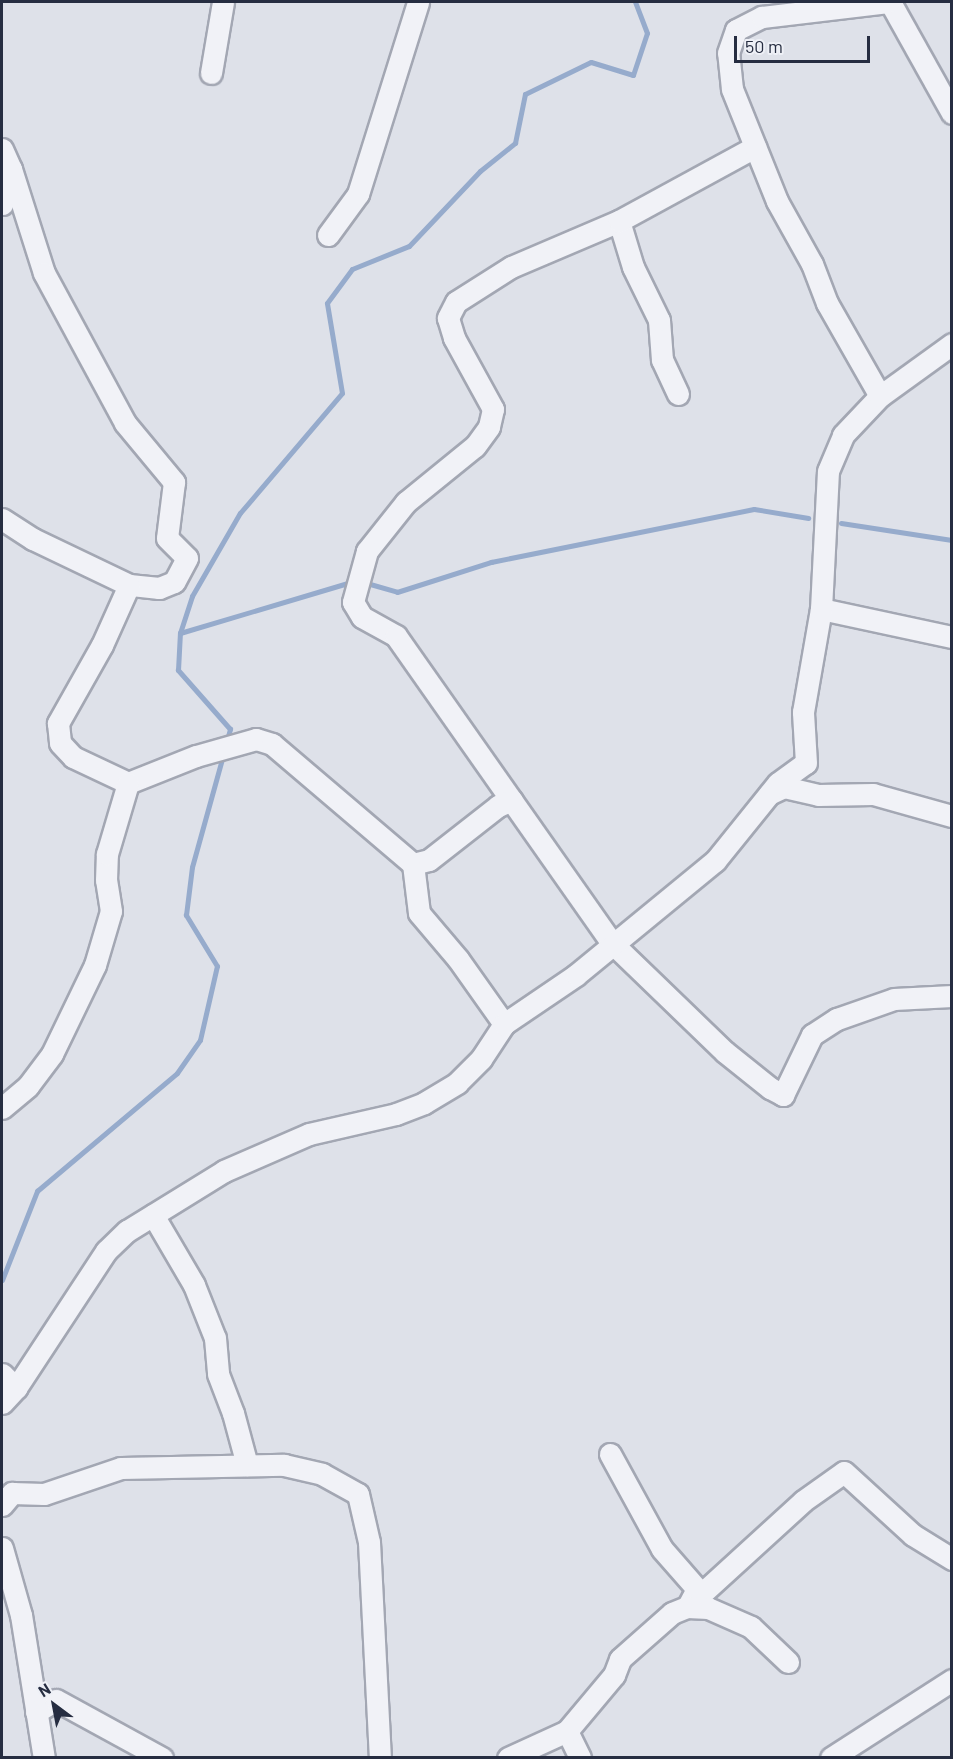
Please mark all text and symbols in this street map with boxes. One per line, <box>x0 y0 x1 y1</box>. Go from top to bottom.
scale bar <box>737 24 874 62</box>
text: 50 m <box>745 35 783 57</box>
north arrow <box>24 1675 84 1735</box>
text: N <box>35 1678 54 1700</box>

